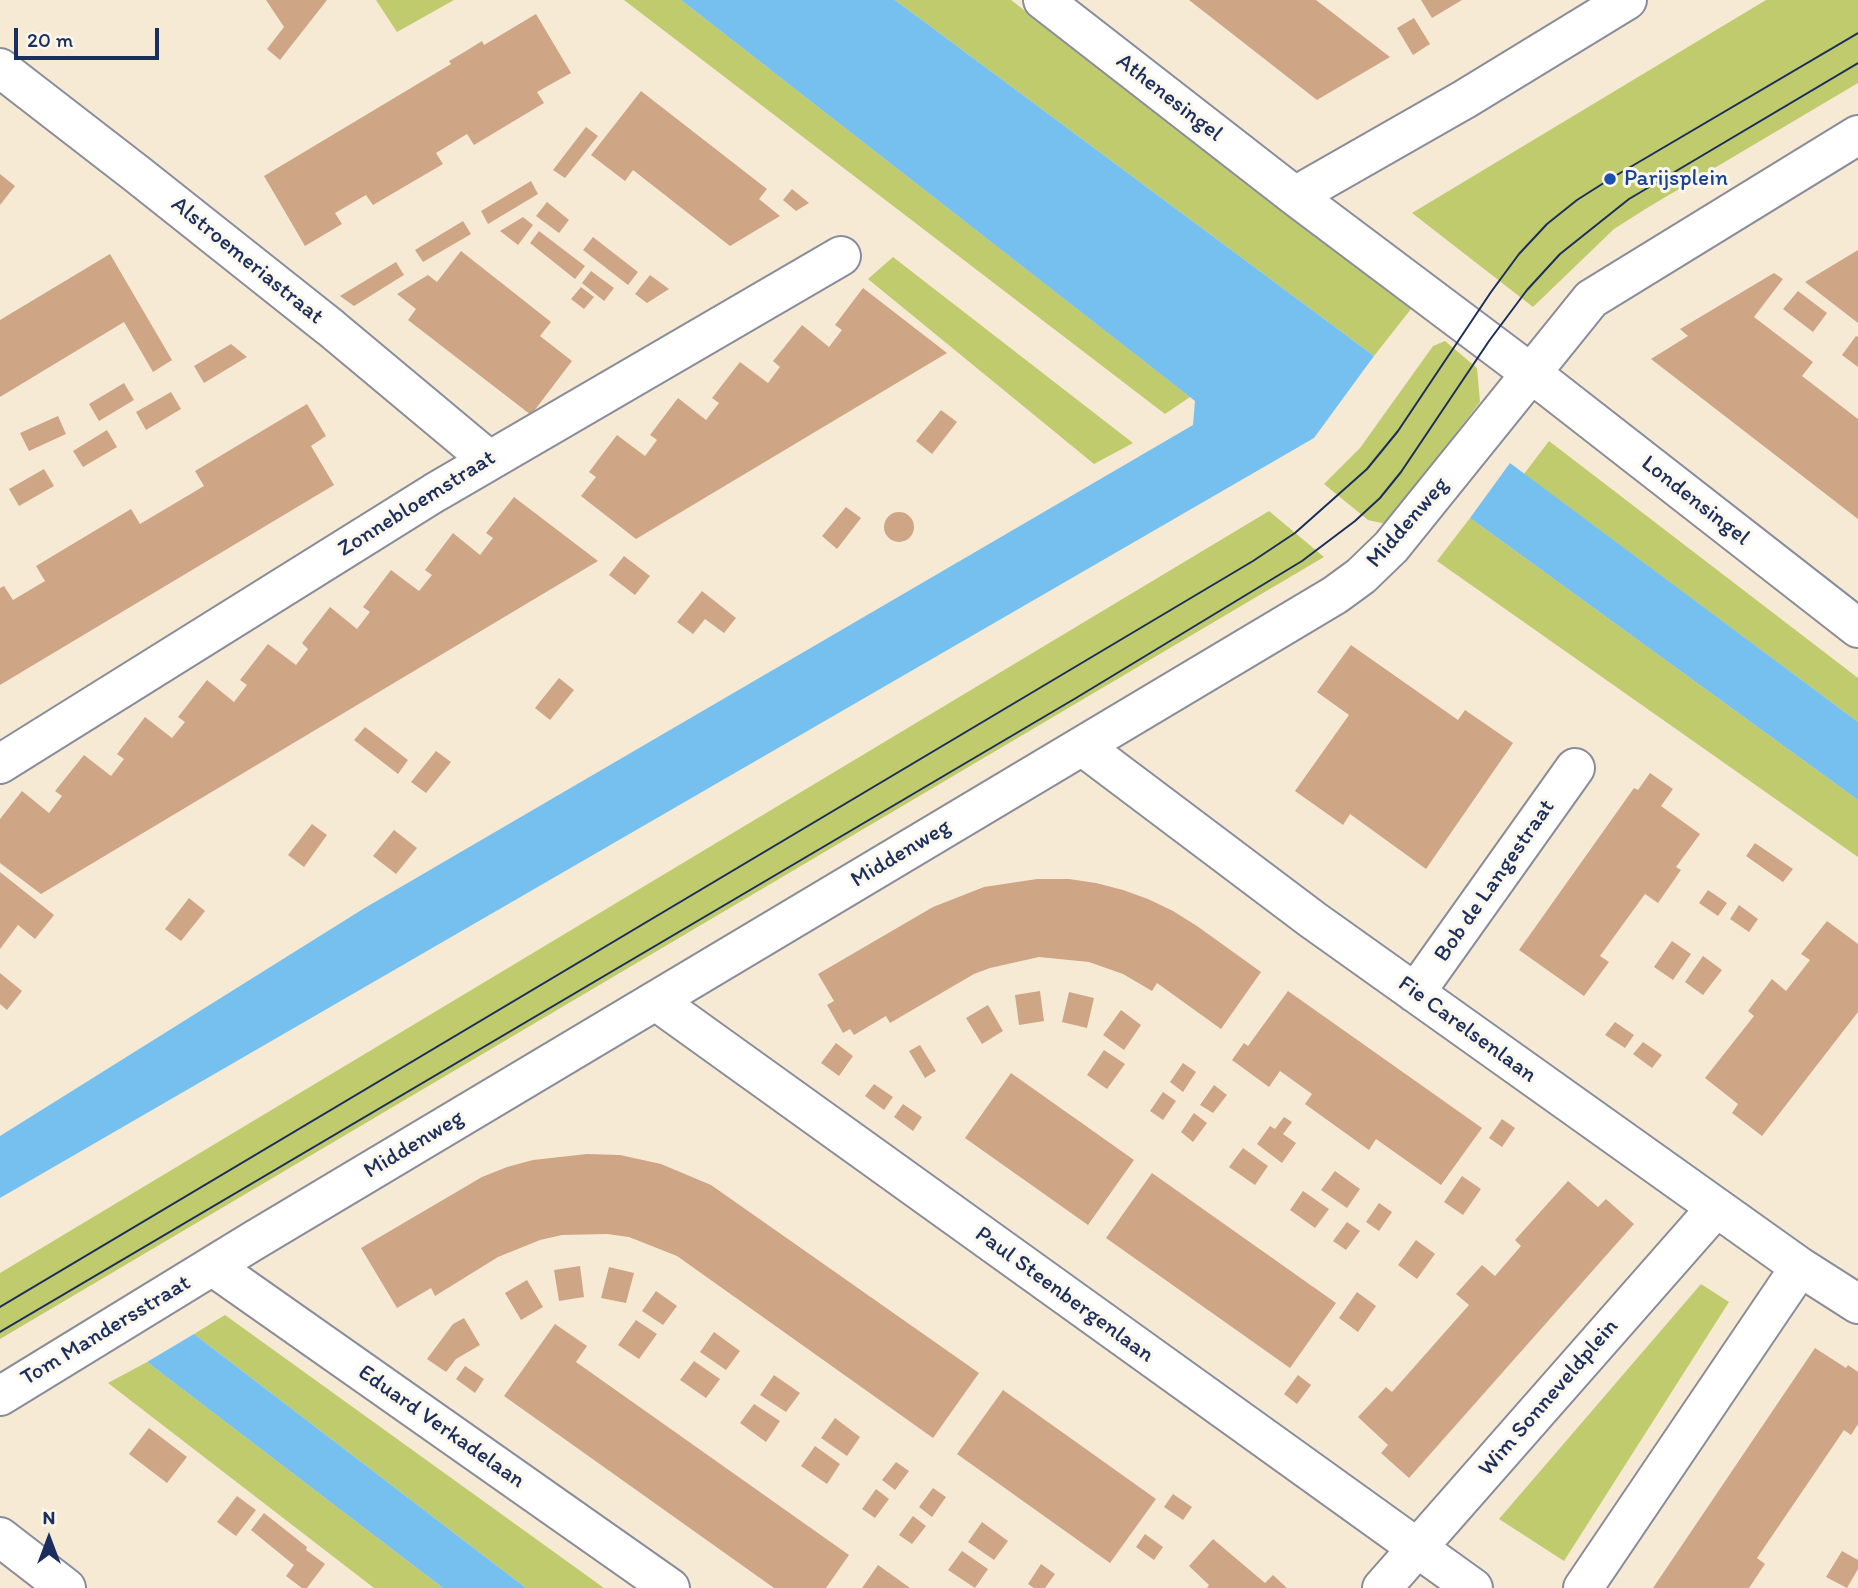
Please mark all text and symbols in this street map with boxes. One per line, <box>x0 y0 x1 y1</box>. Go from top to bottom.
scale bar <box>18 14 163 58</box>
text: 20 m <box>27 27 73 52</box>
street label: Athenesingel <box>1110 48 1228 148</box>
place label: Parijsplein <box>1624 165 1728 193</box>
marker: Parijsplein <box>1602 171 1618 187</box>
street label: Alstroemeriastraat <box>165 191 329 331</box>
street label: Zonnebloemstraat <box>333 445 501 563</box>
street label: Londensingel <box>1635 450 1755 552</box>
street label: Middenweg <box>1361 472 1455 574</box>
street label: Bob de Langestraat <box>1429 794 1561 968</box>
street label: Middenweg <box>846 813 956 895</box>
street label: Fie Carelsenlaan <box>1392 971 1542 1089</box>
street label: Middenweg <box>359 1104 469 1186</box>
street label: Paul Steenbergenlaan <box>969 1221 1159 1369</box>
street label: Tom Mandersstraat <box>16 1269 196 1393</box>
street label: Wim Sonneveldplein <box>1473 1314 1625 1482</box>
street label: Eduard Verkadelaan <box>352 1359 530 1495</box>
north arrow <box>14 1504 84 1574</box>
text: N <box>43 1506 55 1529</box>

